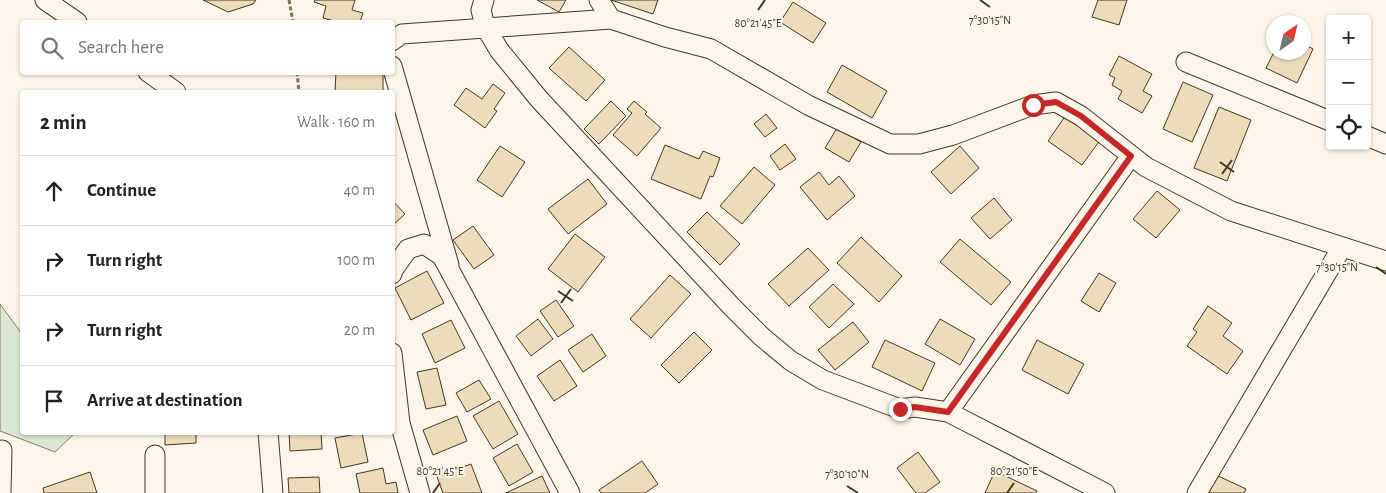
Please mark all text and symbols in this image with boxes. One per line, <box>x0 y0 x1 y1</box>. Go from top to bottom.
text: 7°30'15"N <box>969 14 1011 26</box>
north arrow <box>1266 15 1311 60</box>
map controls <box>1326 15 1371 150</box>
button: + <box>1326 15 1371 60</box>
text: 80°21'45"E <box>734 17 782 29</box>
search box <box>20 20 395 75</box>
icon: search <box>38 34 66 62</box>
text: Search here <box>78 38 164 57</box>
button: − <box>1326 60 1371 105</box>
route start <box>1022 94 1045 117</box>
button: locate <box>1326 105 1371 150</box>
text: 2 min <box>40 112 87 133</box>
text: Walk · 160 m <box>297 114 375 130</box>
icon: ahead <box>40 177 68 205</box>
text: Continue <box>87 181 156 200</box>
text: 40 m <box>343 182 375 198</box>
icon: right <box>40 247 68 275</box>
text: Turn right <box>87 251 162 270</box>
text: 100 m <box>337 252 375 268</box>
text: 7°30'15"N <box>1316 261 1358 273</box>
icon: right <box>40 317 68 345</box>
text: Turn right <box>87 321 162 340</box>
text: 20 m <box>344 322 375 338</box>
icon: arrive <box>40 387 68 415</box>
text: Arrive at destination <box>87 391 243 410</box>
route end <box>889 398 912 421</box>
text: 80°21'45"E <box>416 465 464 477</box>
text: 80°21'50"E <box>990 465 1038 477</box>
text: 7°30'10"N <box>825 468 869 480</box>

